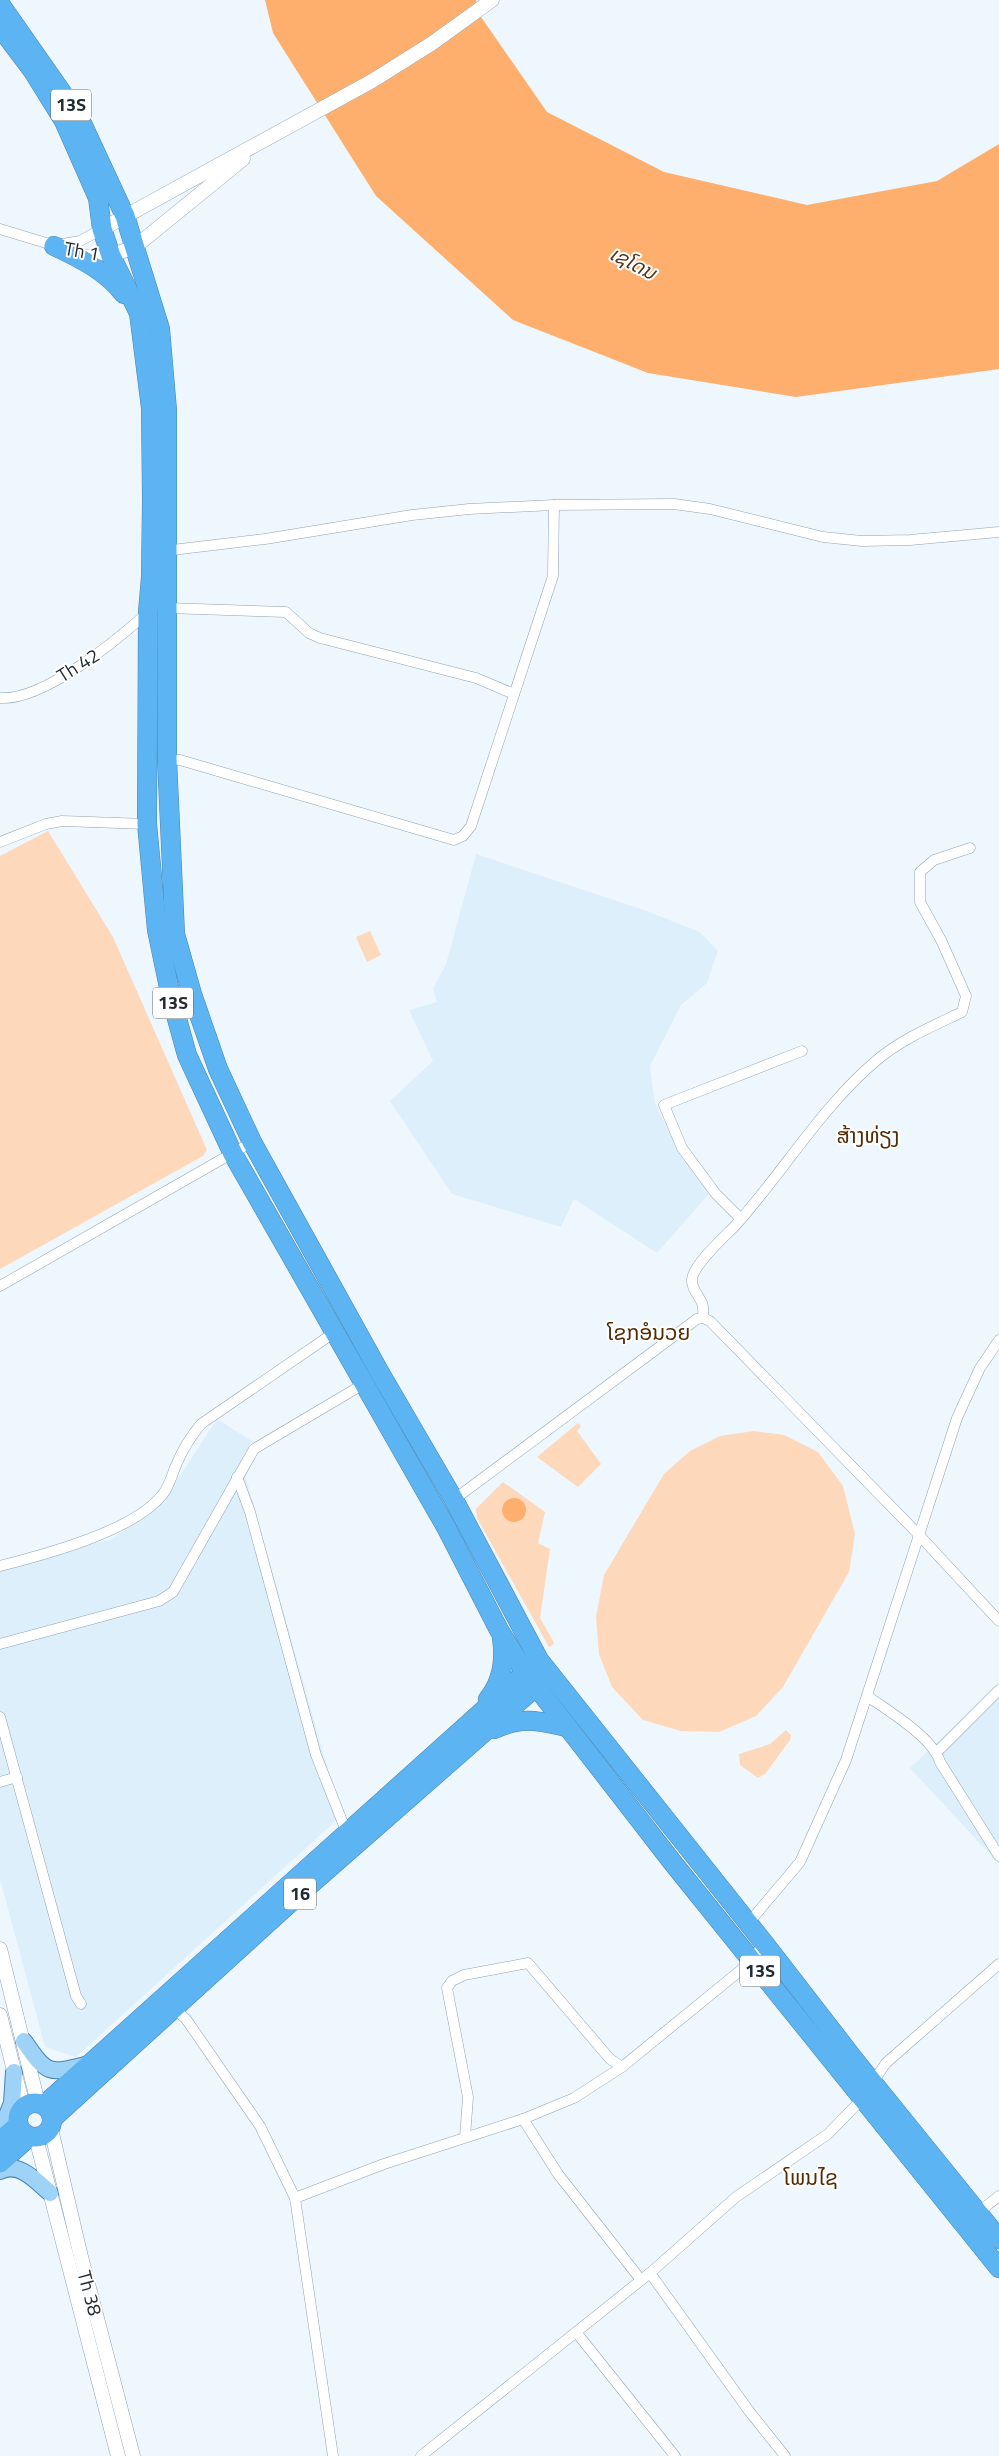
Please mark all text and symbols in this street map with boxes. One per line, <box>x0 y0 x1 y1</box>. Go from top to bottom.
road number: 13S <box>51 90 91 120</box>
street label: Th 1 <box>62 233 102 268</box>
water label: ເຊໂດນ <box>605 238 663 288</box>
street label: Th 42 <box>51 640 105 689</box>
road number: 13S <box>153 988 193 1018</box>
district label: ສ້າງທ່ຽງ <box>837 1119 899 1151</box>
district label: ໂຊກອໍນວຍ <box>607 1316 690 1348</box>
road number: 16 <box>284 1878 316 1910</box>
road number: 13S <box>740 1955 780 1986</box>
district label: ໂພນໄຊ <box>783 2161 838 2193</box>
street label: Th 38 <box>71 2267 110 2319</box>

